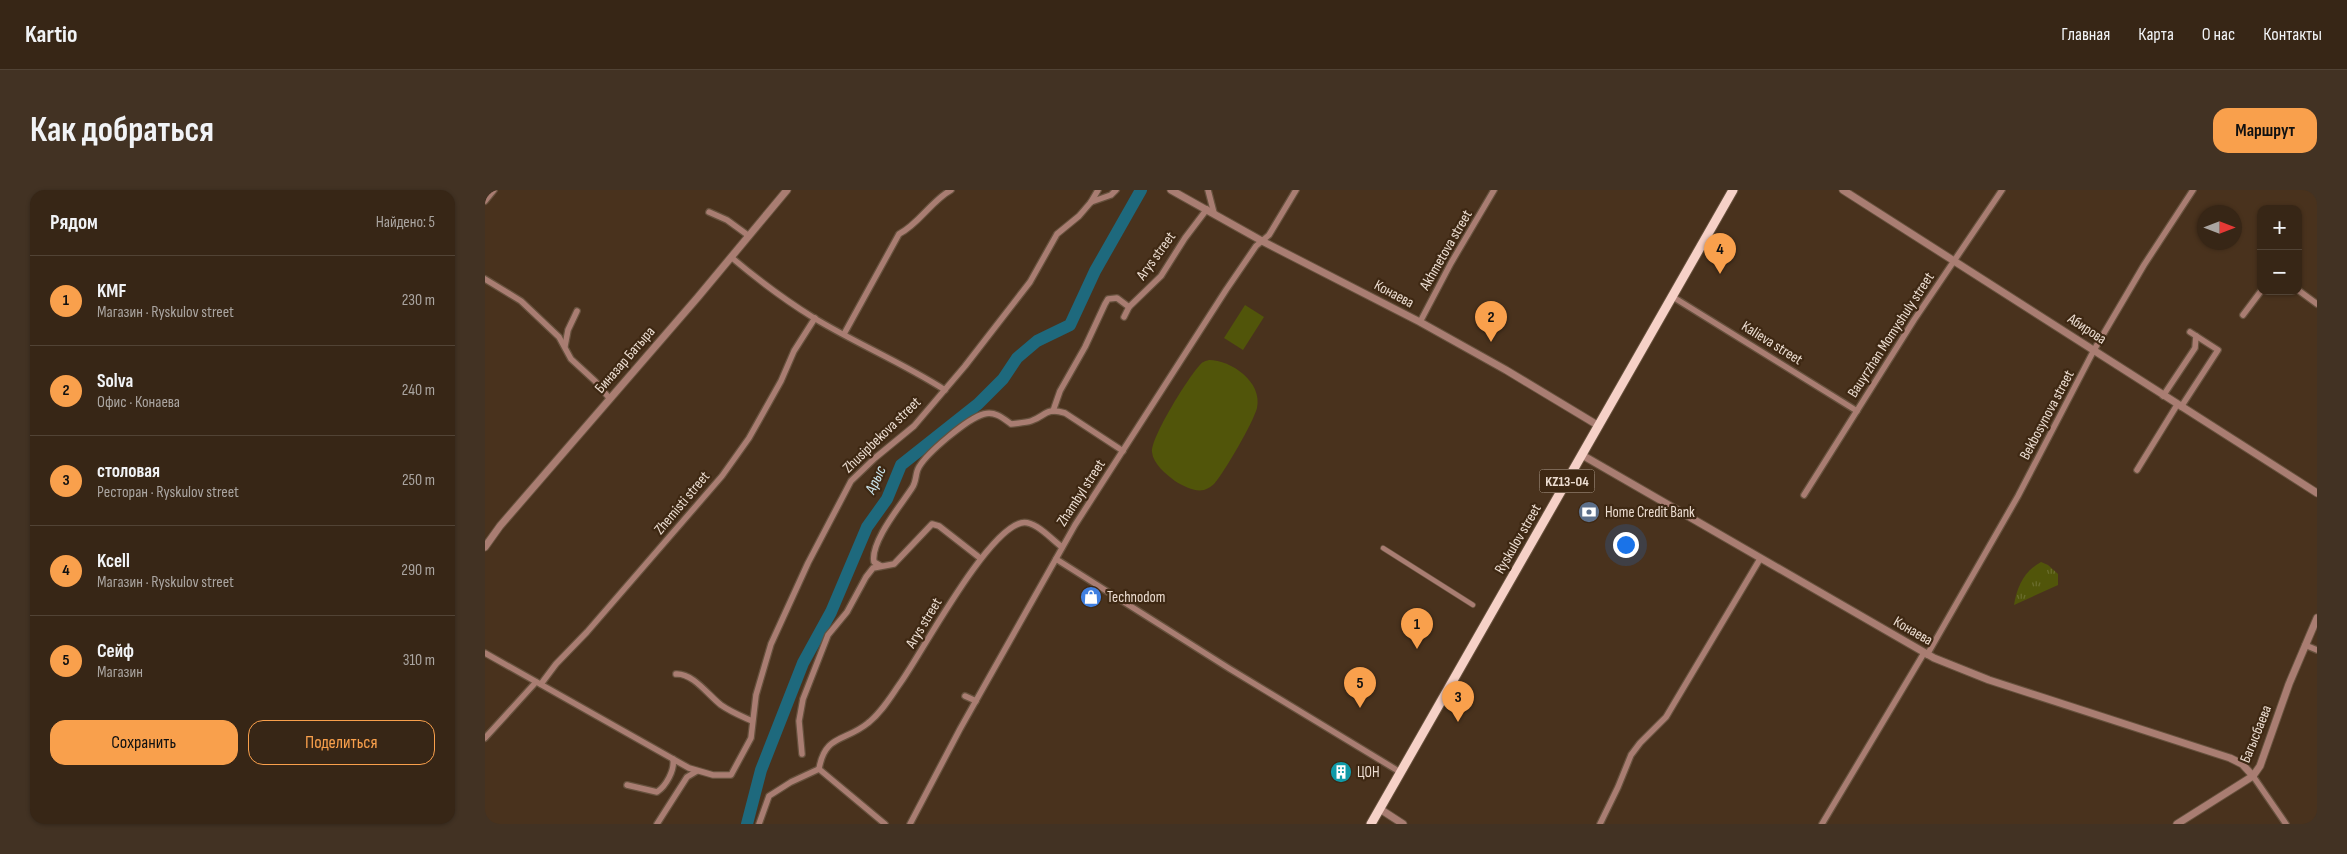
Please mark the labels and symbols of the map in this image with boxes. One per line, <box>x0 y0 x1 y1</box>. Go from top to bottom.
north arrow <box>2197 205 2242 250</box>
street label: Akhmetova street <box>1415 206 1477 294</box>
street label: Arys street <box>1131 228 1180 285</box>
pin: 4 <box>1704 233 1736 274</box>
street label: Bauyrzhan Momyshuly street <box>1843 268 1939 401</box>
street label: Конаева <box>1371 276 1417 312</box>
pin: 2 <box>1475 301 1507 342</box>
street label: Абирова <box>2063 309 2110 349</box>
street label: Kalieva street <box>1738 317 1807 369</box>
street label: Биназар Батыра <box>591 322 659 397</box>
street label: Bekbosynova street <box>2015 367 2079 463</box>
street label: Zhusipbekova street <box>839 393 925 477</box>
street label: Zhambyl street <box>1052 456 1110 530</box>
water label: Арыс <box>861 462 891 498</box>
street label: Zhemisti street <box>650 467 714 539</box>
road number: KZ13-04 <box>1539 470 1595 492</box>
street label: Ryskulov street <box>1490 500 1546 577</box>
bank icon: Home Credit Bank <box>1577 500 1601 524</box>
place label: Home Credit Bank <box>1605 503 1695 522</box>
your location <box>1613 532 1639 558</box>
shop icon: Technodom <box>1079 585 1103 609</box>
place label: Technodom <box>1107 588 1165 607</box>
street label: Arys street <box>901 594 947 652</box>
pin: 1 <box>1401 608 1433 649</box>
street label: Конаева <box>1890 612 1936 650</box>
pin: 5 <box>1344 667 1376 708</box>
pin: 3 <box>1442 681 1474 722</box>
street label: Багысбаева <box>2236 702 2276 766</box>
building icon: ЦОН <box>1329 760 1353 784</box>
place label: ЦОН <box>1357 763 1380 782</box>

